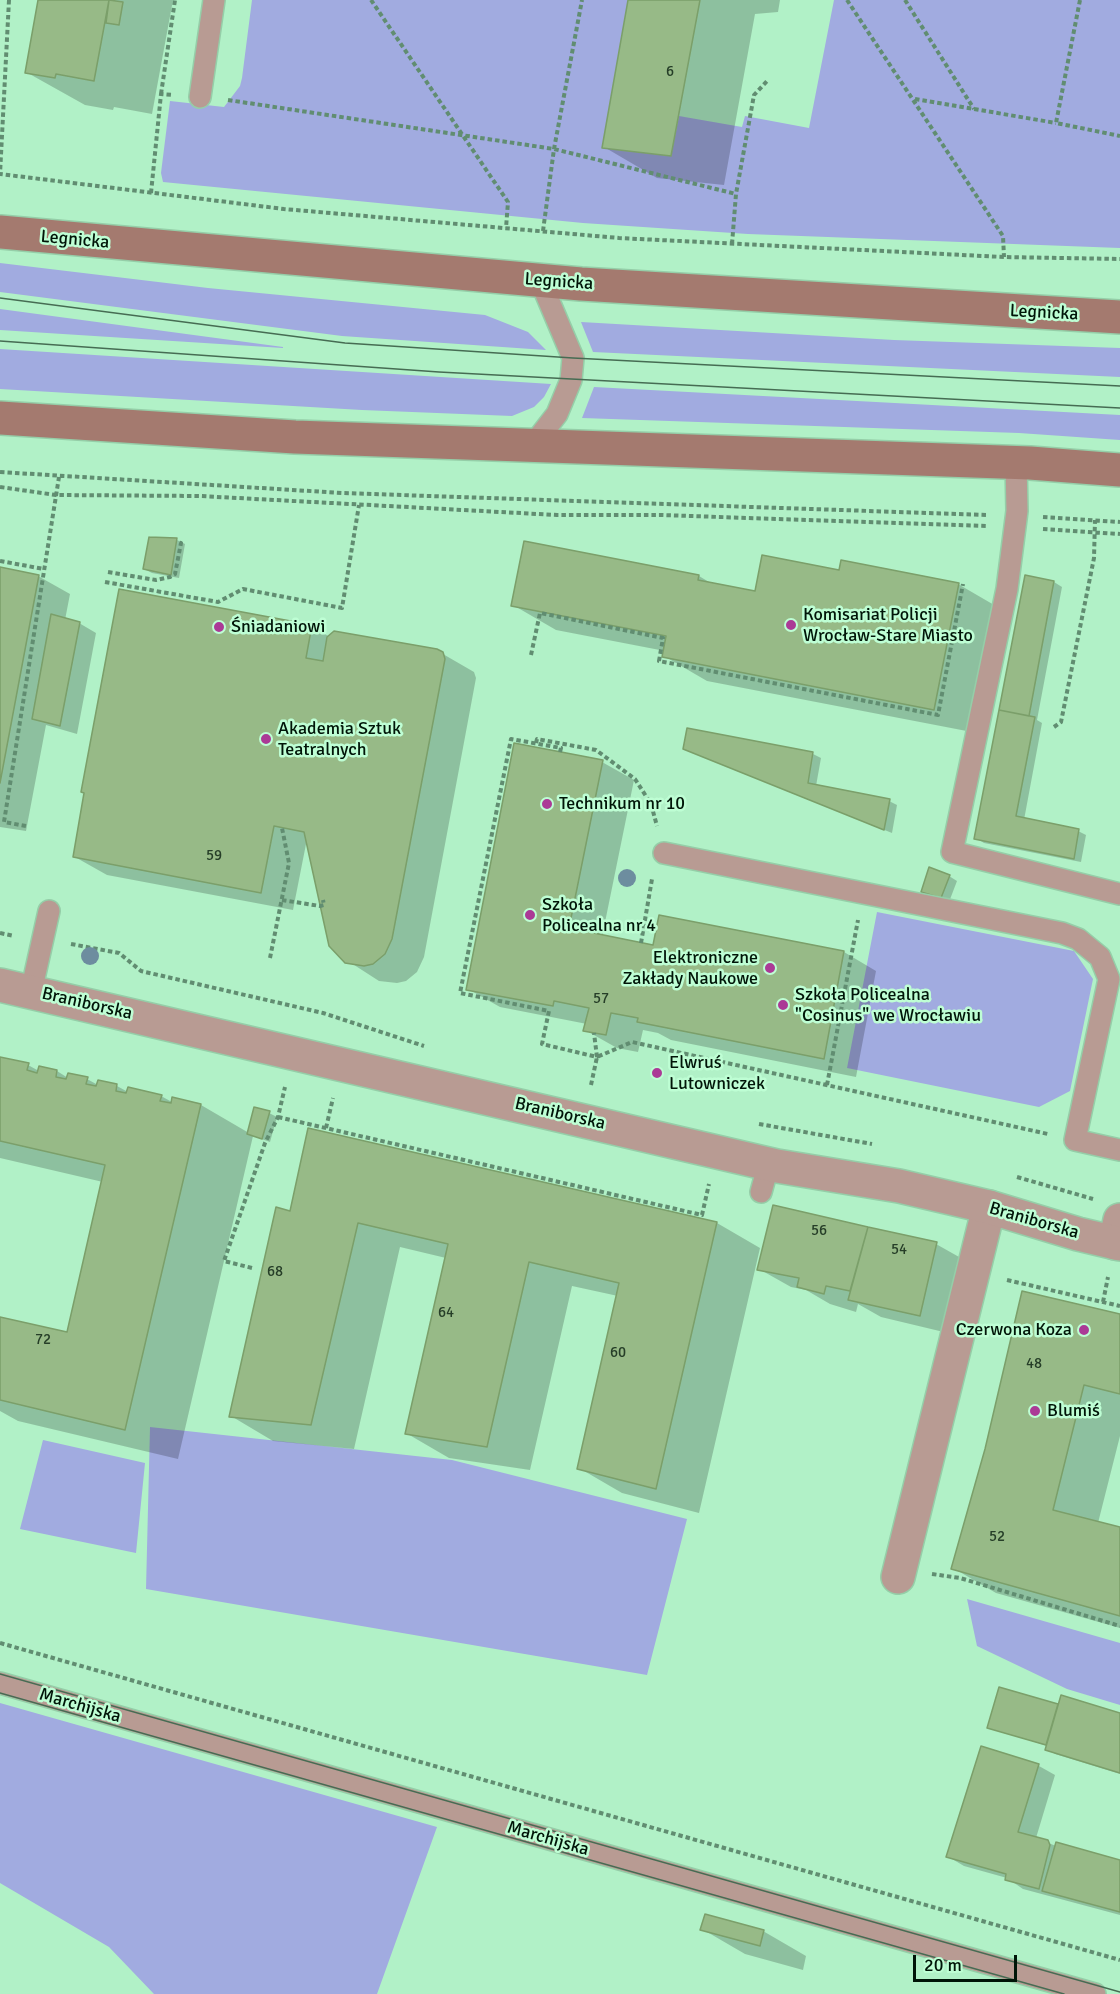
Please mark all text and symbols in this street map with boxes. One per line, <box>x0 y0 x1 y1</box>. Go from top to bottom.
house number: 6 <box>666 63 674 81</box>
street label: Legnicka <box>40 226 110 254</box>
street label: Legnicka <box>524 269 594 295</box>
street label: Legnicka <box>1009 300 1079 326</box>
place label: Komisariat Policji Wrocław-Stare Miasto <box>803 604 973 646</box>
place label: Śniadaniowi <box>231 616 325 638</box>
marker: Komisariat Policji Wrocław-Stare Miasto <box>784 618 798 632</box>
marker: Śniadaniowi <box>212 620 226 634</box>
place label: Akademia Sztuk Teatralnych <box>278 718 401 760</box>
marker: Akademia Sztuk Teatralnych <box>259 732 273 746</box>
place label: Technikum nr 10 <box>559 793 685 815</box>
marker: Technikum nr 10 <box>540 797 554 811</box>
house number: 59 <box>206 847 222 865</box>
place label: Szkoła Policealna nr 4 <box>542 894 656 936</box>
marker: Szkoła Policealna nr 4 <box>523 908 537 922</box>
place label: Elektroniczne Zakłady Naukowe <box>622 947 758 990</box>
marker: Elektroniczne Zakłady Naukowe <box>763 961 777 975</box>
street label: Braniborska <box>40 983 134 1025</box>
place label: Szkoła Policealna "Cosinus" we Wrocławiu <box>795 984 981 1026</box>
house number: 57 <box>593 990 609 1008</box>
marker: Szkoła Policealna "Cosinus" we Wrocławiu <box>776 998 790 1012</box>
place label: Elwruś Lutowniczek <box>669 1052 765 1094</box>
marker: Elwruś Lutowniczek <box>650 1066 664 1080</box>
street label: Braniborska <box>513 1093 607 1135</box>
street label: Braniborska <box>987 1198 1081 1244</box>
house number: 56 <box>811 1222 827 1240</box>
house number: 54 <box>891 1241 907 1259</box>
house number: 68 <box>267 1263 283 1281</box>
house number: 64 <box>438 1304 454 1322</box>
place label: Czerwona Koza <box>956 1319 1072 1341</box>
marker: Czerwona Koza <box>1077 1323 1091 1337</box>
house number: 72 <box>35 1331 51 1349</box>
house number: 60 <box>610 1344 626 1362</box>
house number: 48 <box>1026 1355 1042 1373</box>
place label: Blumiś <box>1047 1400 1100 1422</box>
marker: Blumiś <box>1028 1404 1042 1418</box>
house number: 52 <box>989 1528 1005 1546</box>
street label: Marchijska <box>37 1684 123 1728</box>
street label: Marchijska <box>505 1817 591 1861</box>
scale bar <box>916 1943 1020 1981</box>
text: 20 m <box>924 1954 962 1976</box>

